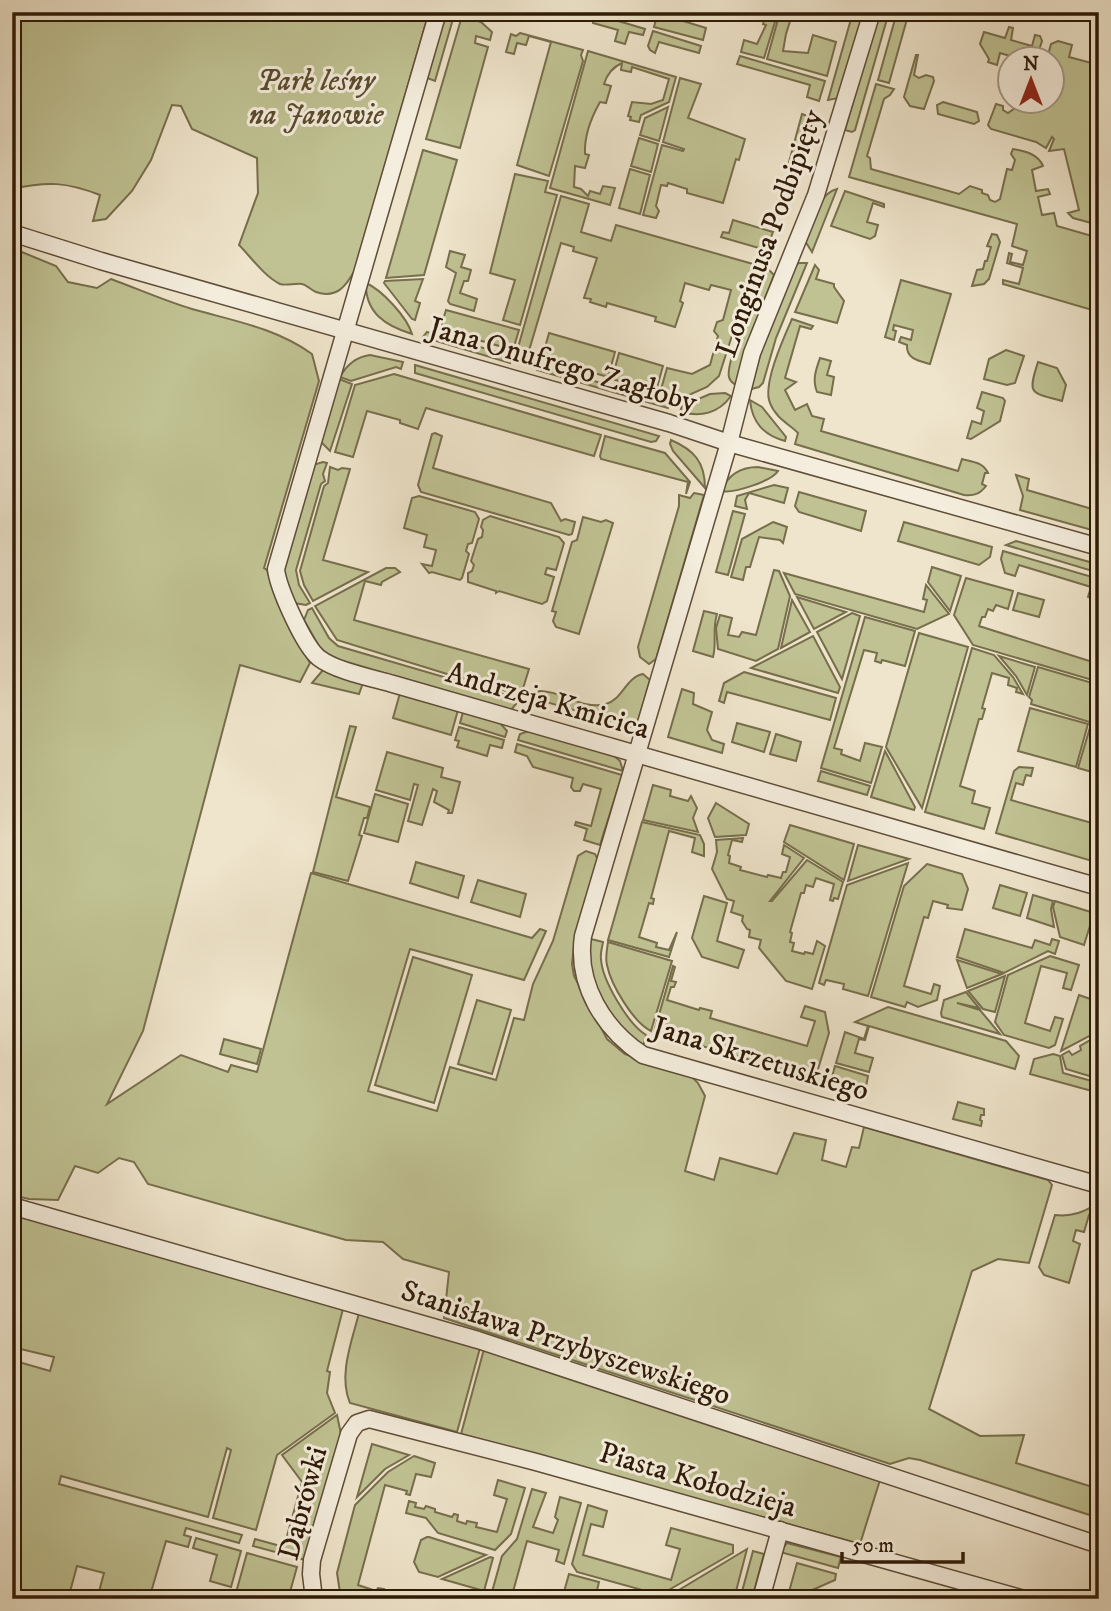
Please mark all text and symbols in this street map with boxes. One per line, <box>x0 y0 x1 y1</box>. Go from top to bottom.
north arrow <box>996 46 1066 116</box>
text: N <box>1023 53 1039 76</box>
park label: Park leśny na Janowie <box>248 63 384 134</box>
street label: Longinusa Podbipięty <box>708 104 833 362</box>
street label: Jana Onufrego Zagłoby <box>421 309 702 422</box>
street label: Andrzeja Kmicica <box>441 655 654 748</box>
street label: Jana Skrzetuskiego <box>645 1008 873 1110</box>
street label: Stanisława Przybyszewskiego <box>396 1273 735 1414</box>
street label: Piasta Kołodzieja <box>595 1435 801 1526</box>
street label: Dąbrówki <box>271 1443 336 1564</box>
scale bar <box>842 1520 962 1564</box>
text: 50 m <box>852 1533 894 1559</box>

